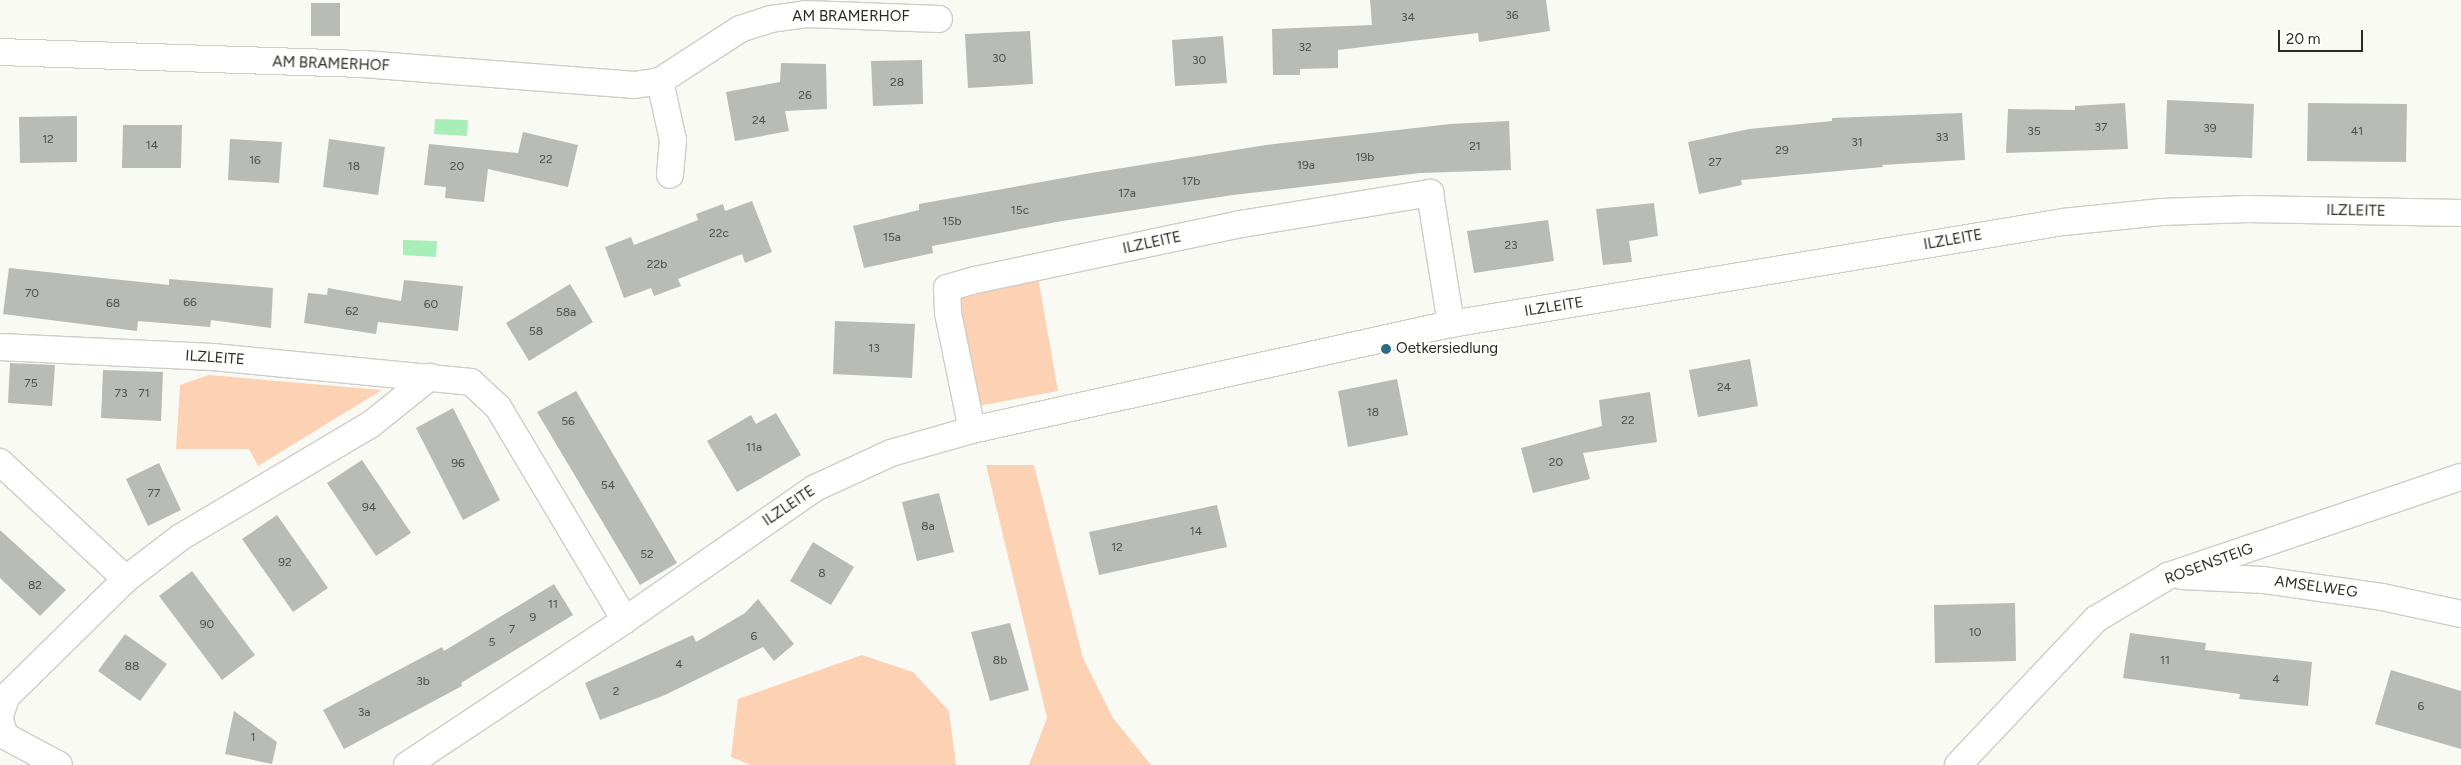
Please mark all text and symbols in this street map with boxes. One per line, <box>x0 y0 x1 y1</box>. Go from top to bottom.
street label: AM BRAMERHOF <box>792 8 910 26</box>
house number: 36 <box>1505 9 1519 23</box>
house number: 34 <box>1401 11 1415 25</box>
scale bar <box>2281 20 2366 52</box>
text: 20 m <box>2286 30 2320 48</box>
house number: 32 <box>1298 41 1312 55</box>
house number: 30 <box>992 52 1006 66</box>
street label: AM BRAMERHOF <box>272 53 390 75</box>
house number: 30 <box>1192 54 1206 68</box>
house number: 28 <box>890 76 904 90</box>
house number: 26 <box>798 89 812 103</box>
house number: 24 <box>752 114 766 128</box>
house number: 37 <box>2095 121 2107 135</box>
house number: 39 <box>2203 122 2217 136</box>
house number: 35 <box>2027 125 2041 139</box>
house number: 41 <box>2351 125 2363 139</box>
house number: 33 <box>1935 131 1949 145</box>
house number: 12 <box>42 133 54 147</box>
house number: 31 <box>1851 136 1863 150</box>
house number: 14 <box>146 139 158 153</box>
house number: 21 <box>1469 140 1481 154</box>
house number: 29 <box>1775 144 1789 158</box>
house number: 19b <box>1356 151 1374 165</box>
house number: 22 <box>539 153 553 167</box>
house number: 16 <box>249 154 261 168</box>
house number: 27 <box>1708 156 1722 170</box>
house number: 19a <box>1297 159 1315 173</box>
house number: 18 <box>348 160 360 174</box>
house number: 20 <box>450 160 464 174</box>
house number: 17b <box>1182 175 1200 189</box>
house number: 17a <box>1118 187 1136 201</box>
street label: ILZLEITE <box>2326 201 2386 221</box>
house number: 15c <box>1011 204 1029 218</box>
house number: 15b <box>943 215 961 229</box>
street label: ILZLEITE <box>1922 226 1984 254</box>
house number: 22c <box>709 227 729 241</box>
street label: ILZLEITE <box>1121 228 1183 258</box>
house number: 15a <box>883 231 901 245</box>
house number: 23 <box>1504 239 1518 253</box>
house number: 22b <box>647 258 667 272</box>
house number: 70 <box>25 287 39 301</box>
street label: ILZLEITE <box>1523 293 1585 321</box>
house number: 66 <box>183 296 197 310</box>
house number: 68 <box>106 297 120 311</box>
house number: 60 <box>424 298 438 312</box>
house number: 62 <box>345 305 359 319</box>
house number: 58a <box>556 306 576 320</box>
house number: 58 <box>529 325 543 339</box>
place label: Oetkersiedlung <box>1396 340 1498 358</box>
house number: 13 <box>868 342 880 356</box>
marker: Oetkersiedlung <box>1380 343 1392 355</box>
street label: ILZLEITE <box>185 347 245 369</box>
house number: 75 <box>24 377 38 391</box>
house number: 24 <box>1717 381 1731 395</box>
house number: 73 <box>115 387 127 401</box>
house number: 71 <box>138 387 150 401</box>
house number: 18 <box>1367 406 1379 420</box>
house number: 22 <box>1621 414 1635 428</box>
house number: 56 <box>561 415 575 429</box>
house number: 11a <box>746 441 762 455</box>
house number: 20 <box>1549 456 1563 470</box>
house number: 96 <box>451 457 465 471</box>
house number: 54 <box>601 479 615 493</box>
street label: ILZLEITE <box>759 482 819 530</box>
house number: 77 <box>148 487 160 501</box>
house number: 94 <box>362 501 376 515</box>
house number: 8a <box>921 520 935 534</box>
house number: 14 <box>1190 525 1202 539</box>
street label: ROSENSTEIG <box>2162 540 2256 588</box>
house number: 12 <box>1111 541 1123 555</box>
house number: 52 <box>640 548 654 562</box>
house number: 92 <box>278 556 292 570</box>
house number: 8 <box>818 567 826 581</box>
street label: AMSELWEG <box>2273 572 2359 602</box>
house number: 82 <box>28 579 42 593</box>
house number: 11 <box>548 598 558 612</box>
house number: 9 <box>530 611 536 625</box>
house number: 90 <box>200 618 214 632</box>
house number: 7 <box>509 623 515 637</box>
house number: 10 <box>1969 626 1981 640</box>
house number: 6 <box>751 630 757 644</box>
house number: 5 <box>489 636 495 650</box>
house number: 8b <box>993 654 1007 668</box>
house number: 11 <box>2160 654 2170 668</box>
house number: 4 <box>675 658 683 672</box>
house number: 88 <box>125 660 139 674</box>
house number: 4 <box>2272 673 2280 687</box>
house number: 3b <box>416 675 430 689</box>
house number: 2 <box>613 685 619 699</box>
house number: 6 <box>2418 700 2424 714</box>
house number: 3a <box>358 706 370 720</box>
house number: 1 <box>251 731 255 745</box>

